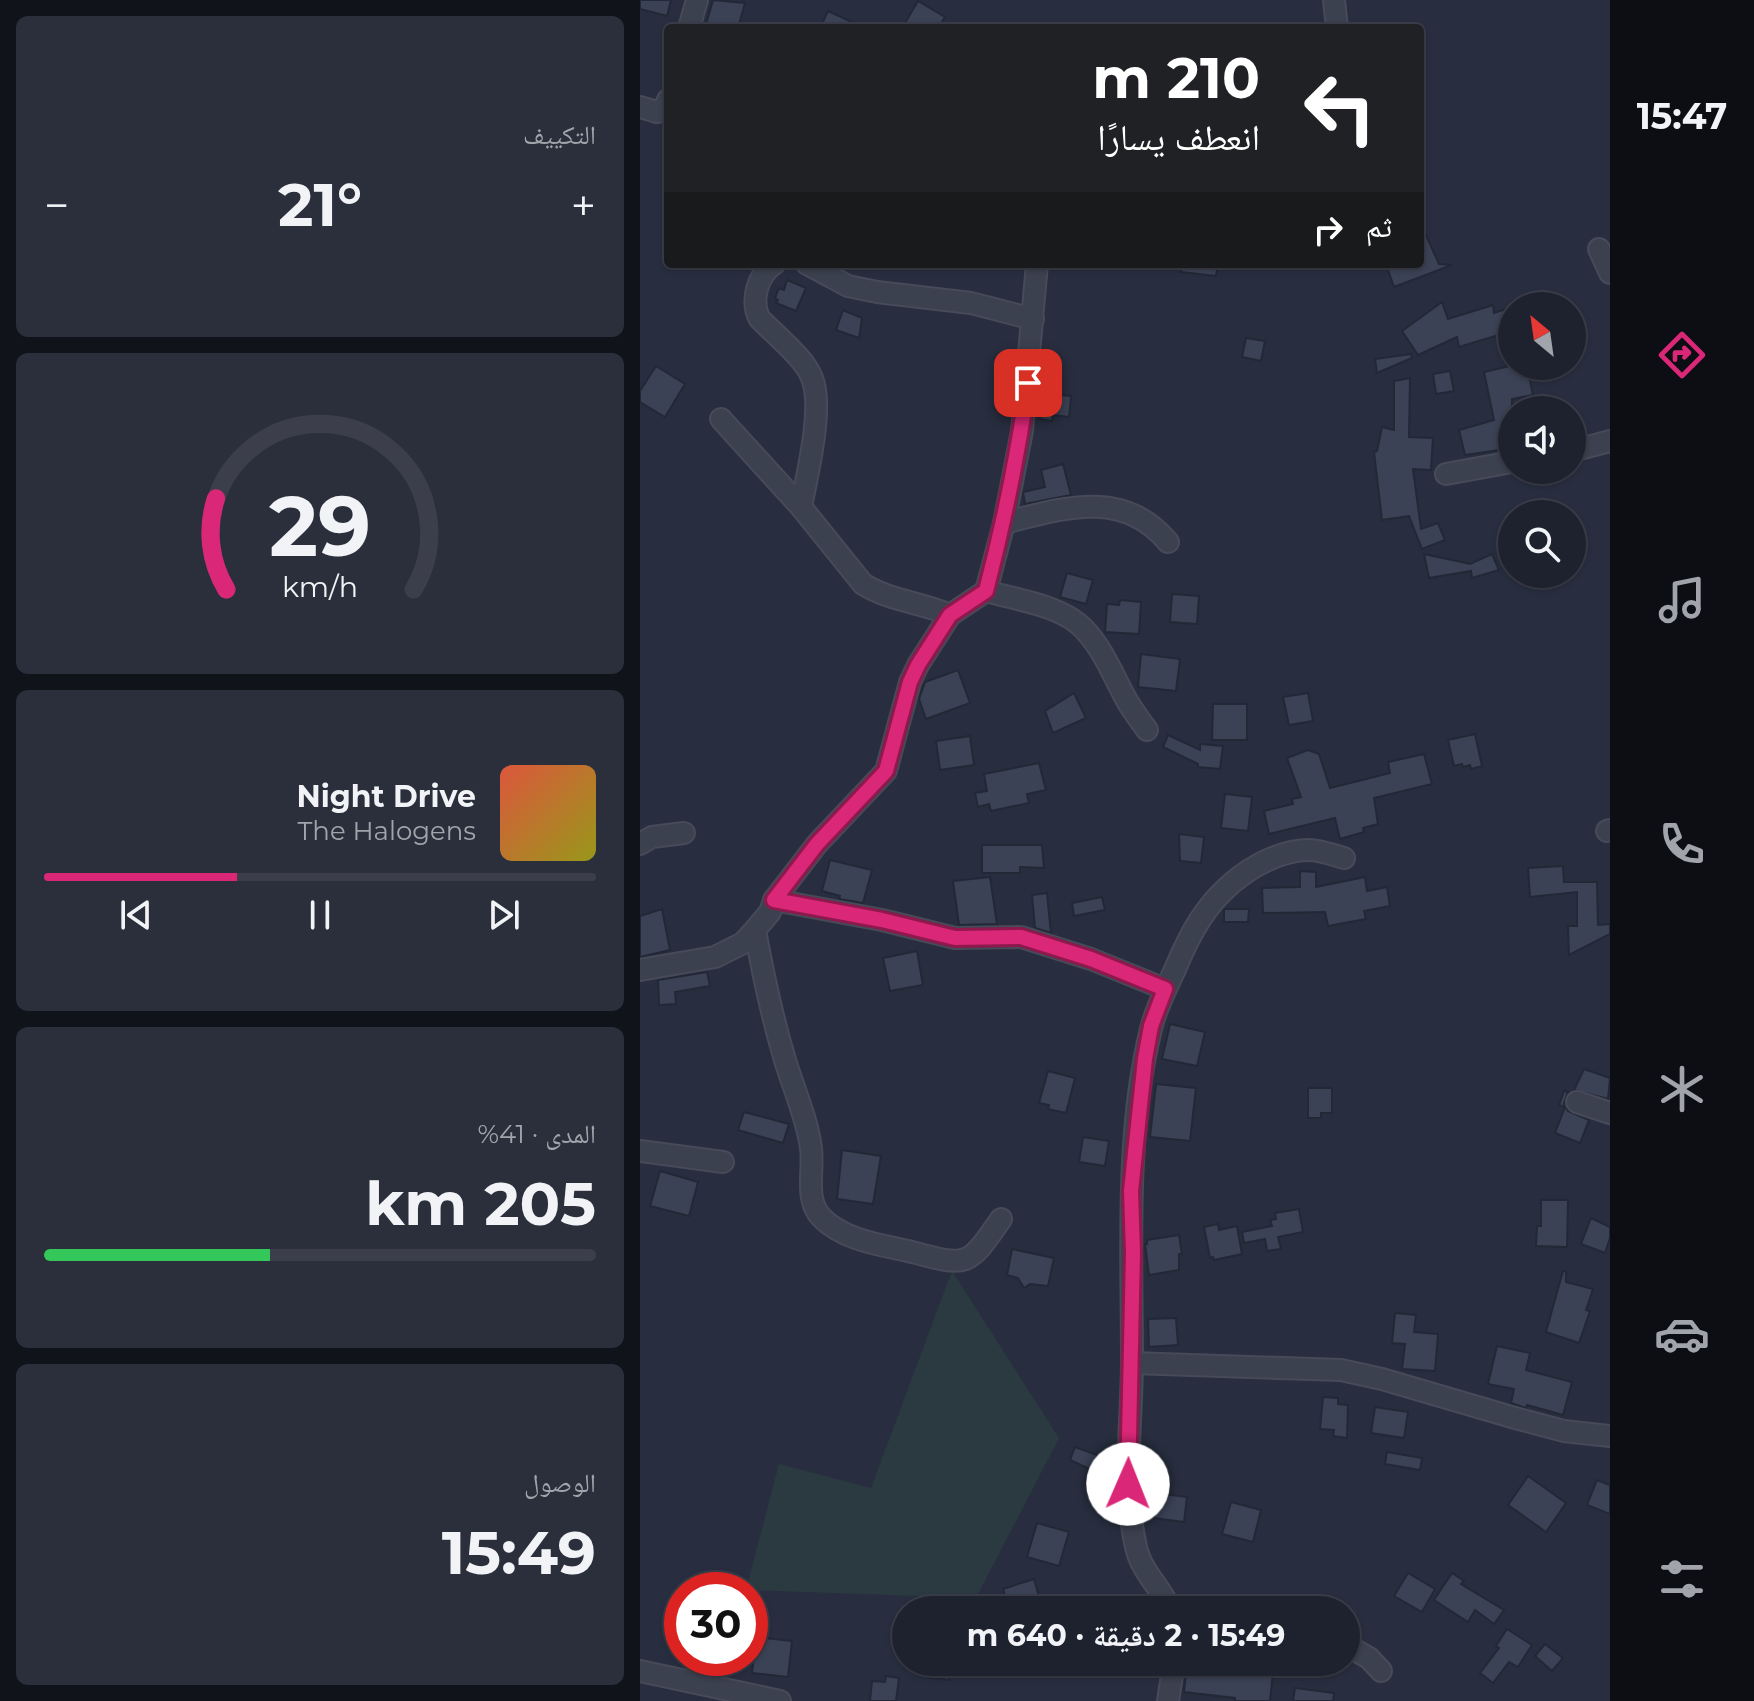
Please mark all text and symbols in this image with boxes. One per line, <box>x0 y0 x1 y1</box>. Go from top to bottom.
text: 210 m <box>1092 44 1260 112</box>
icon: left <box>1288 56 1392 160</box>
text: 15:47 <box>1637 94 1727 138</box>
text: انعطف يسارًا <box>1097 115 1260 159</box>
text: التكييف <box>523 119 596 151</box>
text: 21° <box>278 168 362 241</box>
text: − <box>44 178 69 232</box>
text: + <box>571 178 596 232</box>
icon: right <box>1306 208 1350 252</box>
text: ثم <box>1366 208 1392 245</box>
north arrow <box>1498 292 1586 380</box>
map controls <box>1498 292 1586 588</box>
icon: directions <box>1654 327 1710 383</box>
pin <box>994 349 1062 417</box>
icon: arrive <box>1006 361 1050 405</box>
button: sound <box>1498 396 1586 484</box>
text: 29 <box>269 474 371 576</box>
button: search <box>1498 500 1586 588</box>
text: km/h <box>282 569 358 604</box>
icon: music <box>1654 572 1710 628</box>
text: Night Drive <box>296 778 476 815</box>
text: The Halogens <box>297 815 476 847</box>
icon: phone <box>1654 816 1710 872</box>
icon: previous <box>114 893 158 937</box>
icon: pause <box>298 893 342 937</box>
icon: next <box>482 893 526 937</box>
icon: climate <box>1654 1061 1710 1117</box>
text: المدى · 41% <box>477 1118 596 1150</box>
text: 205 km <box>365 1167 596 1240</box>
icon: car <box>1654 1306 1710 1362</box>
position arrow <box>1086 1442 1170 1526</box>
text: الوصول <box>524 1467 596 1499</box>
text: 15:49 <box>442 1516 596 1589</box>
icon: filters <box>1654 1551 1710 1607</box>
speed limit sign: 30 <box>664 1572 768 1676</box>
text: 15:49 · 2 دقيقة · 640 m <box>967 1617 1285 1654</box>

